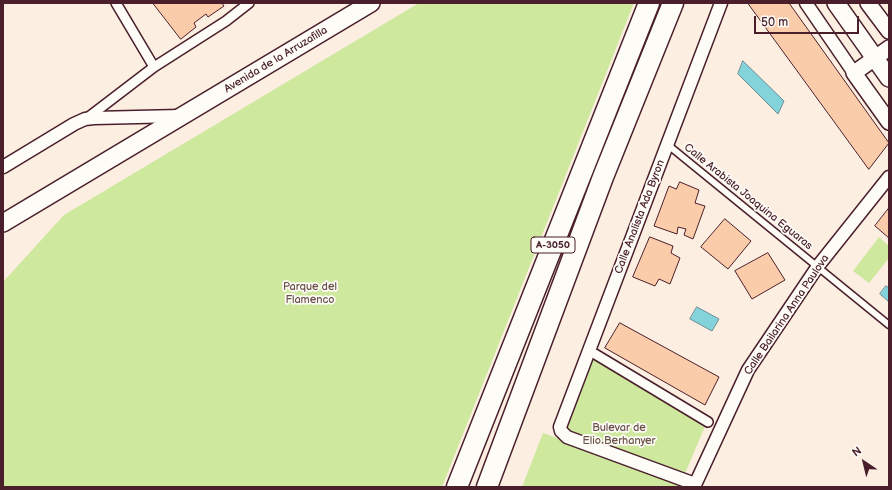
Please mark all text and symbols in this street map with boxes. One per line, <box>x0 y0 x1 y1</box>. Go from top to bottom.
scale bar <box>756 8 861 34</box>
text: 50 m <box>761 15 788 30</box>
street label: Avenida de la Arruzafilla <box>222 24 330 96</box>
street label: Calle Arabista Joaquina Eguaras <box>681 141 815 253</box>
street label: Calle Analista Ada Byron <box>612 158 668 276</box>
road number: A-3050 <box>531 237 575 253</box>
street label: Calle Bailarina Anna Paulova <box>742 252 832 378</box>
park label: Parque del Flamenco <box>283 280 337 306</box>
park label: Bulevar de Elio Berhanyer <box>583 421 655 447</box>
north arrow <box>844 442 884 482</box>
text: N <box>850 444 864 459</box>

